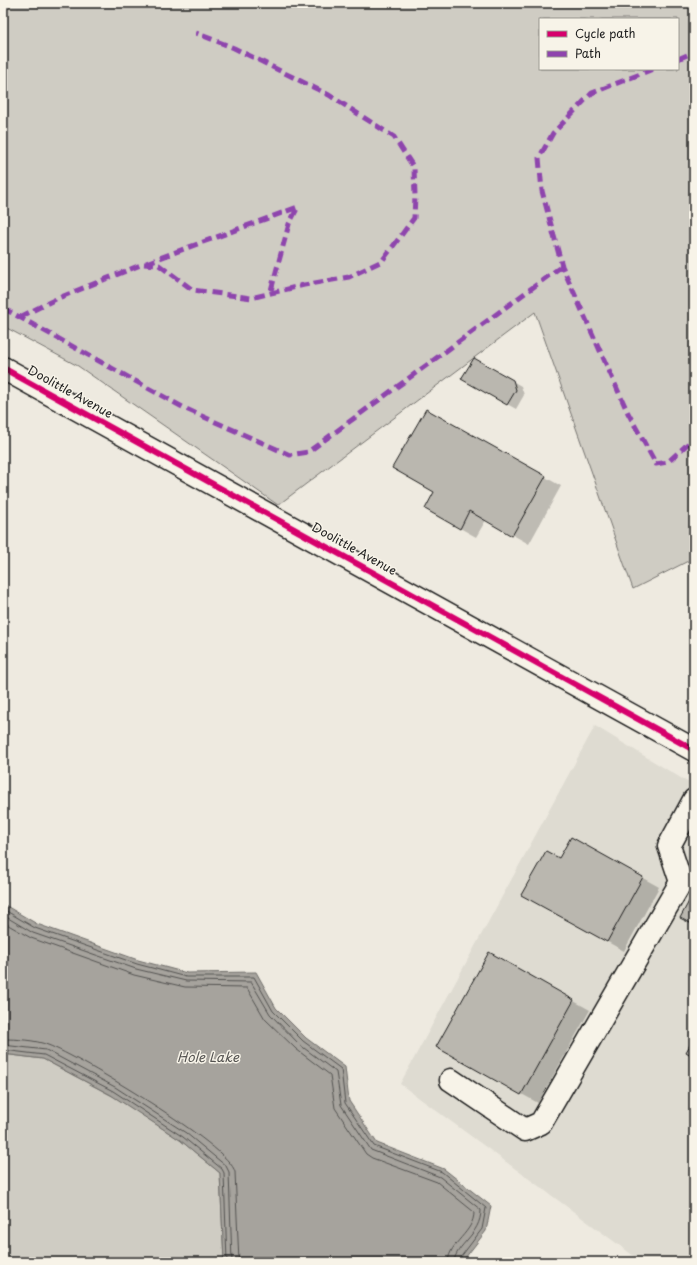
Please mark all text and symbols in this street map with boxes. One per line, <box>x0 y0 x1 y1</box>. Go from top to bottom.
legend <box>539 18 679 70</box>
text: Cycle path <box>575 24 636 42</box>
text: Path <box>575 44 601 62</box>
street label: Doolittle Avenue <box>25 360 116 422</box>
street label: Doolittle Avenue <box>309 517 400 579</box>
water label: Hole Lake <box>177 1047 240 1066</box>

